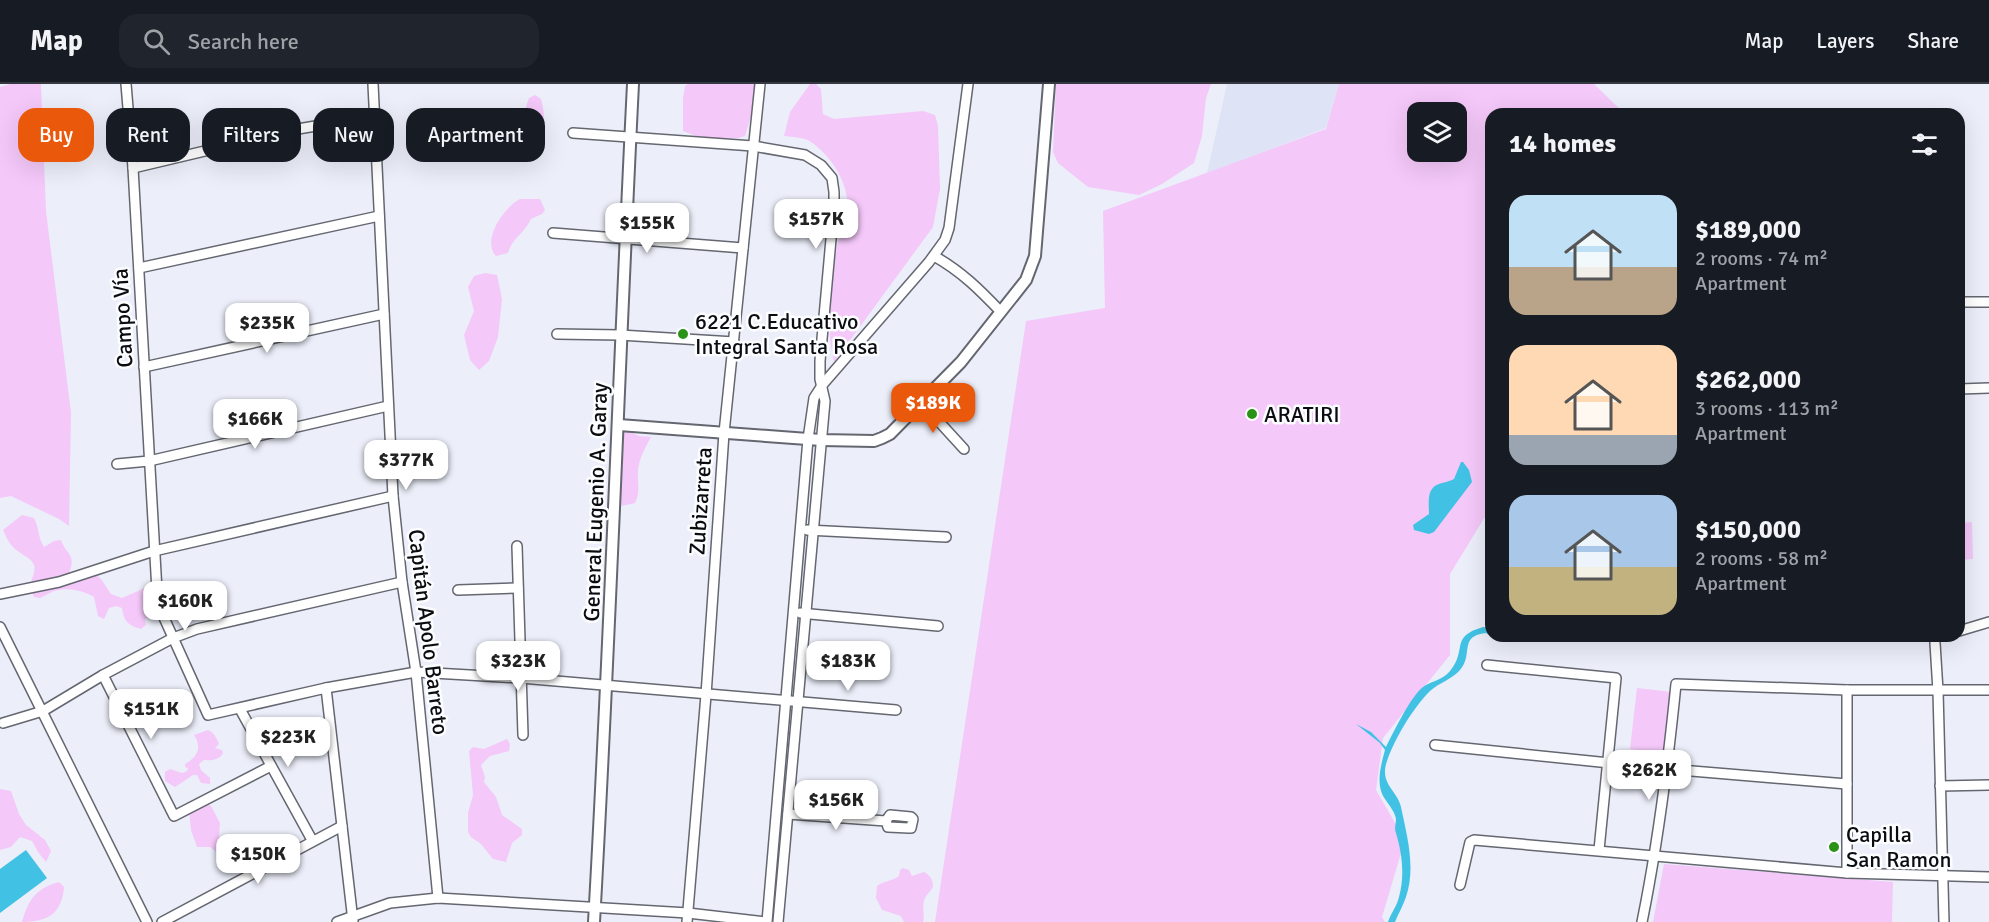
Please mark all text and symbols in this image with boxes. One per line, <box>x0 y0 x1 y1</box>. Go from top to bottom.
search box <box>119 14 539 68</box>
text: Map <box>30 24 83 58</box>
icon: search <box>140 25 173 58</box>
text: Search here <box>188 28 299 55</box>
text: Map <box>1745 28 1783 54</box>
text: Layers <box>1816 28 1874 54</box>
text: Share <box>1907 28 1959 54</box>
map controls <box>1407 102 1467 162</box>
button: layers <box>1407 102 1467 162</box>
chip: Buy <box>18 108 94 162</box>
chip: Rent <box>106 108 190 162</box>
chip: Filters <box>202 108 301 162</box>
chip: New <box>313 108 394 162</box>
chip: Apartment <box>406 108 545 162</box>
text: 14 homes <box>1509 128 1616 160</box>
icon: filters <box>1908 128 1941 161</box>
pin: $157K <box>774 199 858 250</box>
pin: $155K <box>605 203 689 254</box>
text: $157K <box>788 206 844 231</box>
text: $155K <box>619 210 675 235</box>
text: $189,000 <box>1695 214 1801 246</box>
icon: home <box>1557 219 1629 291</box>
text: 2 rooms · 74 m² <box>1695 246 1828 271</box>
street label: Campo Vía <box>106 268 139 368</box>
text: Apartment <box>1695 271 1787 296</box>
pin: $235K <box>225 303 309 354</box>
place label: 6221 C.Educativo Integral Santa Rosa <box>695 308 878 360</box>
text: $235K <box>239 310 295 335</box>
marker: 6221 C.Educativo Integral Santa Rosa <box>676 327 690 341</box>
text: $262,000 <box>1695 364 1801 396</box>
icon: home <box>1557 369 1629 441</box>
street label: General Eugenio A. Garay <box>578 381 613 622</box>
pin: $189K <box>891 383 975 434</box>
text: $189K <box>905 390 961 415</box>
text: 3 rooms · 113 m² <box>1695 396 1839 421</box>
pin: $166K <box>213 399 297 450</box>
place label: ARATIRI <box>1264 401 1340 428</box>
text: $166K <box>227 406 283 431</box>
marker: ARATIRI <box>1245 407 1259 421</box>
text: Apartment <box>1695 421 1787 446</box>
pin: $377K <box>364 440 448 491</box>
street label: Zubizarreta <box>683 446 718 556</box>
text: $377K <box>378 447 434 472</box>
text: $150,000 <box>1695 514 1801 546</box>
icon: home <box>1557 519 1629 591</box>
street label: Capitán Apolo Barreto <box>403 528 455 736</box>
text: 2 rooms · 58 m² <box>1695 546 1828 571</box>
text: Apartment <box>1695 571 1787 596</box>
pin: $160K <box>143 581 227 632</box>
text: $160K <box>157 588 213 613</box>
pin: $323K <box>476 641 560 692</box>
pin: $183K <box>806 641 890 692</box>
text: $323K <box>490 648 546 673</box>
text: $183K <box>820 648 876 673</box>
pin: $151K <box>109 689 193 740</box>
text: $151K <box>123 696 179 721</box>
pin: $223K <box>246 717 330 768</box>
text: $223K <box>260 724 316 749</box>
pin: $262K <box>1607 750 1691 801</box>
text: $262K <box>1621 757 1677 782</box>
pin: $156K <box>794 780 878 831</box>
text: $156K <box>808 787 864 812</box>
place label: Capilla San Ramon <box>1846 821 1951 873</box>
pin: $150K <box>216 834 300 885</box>
marker: Capilla San Ramon <box>1827 840 1841 854</box>
text: $150K <box>230 841 286 866</box>

